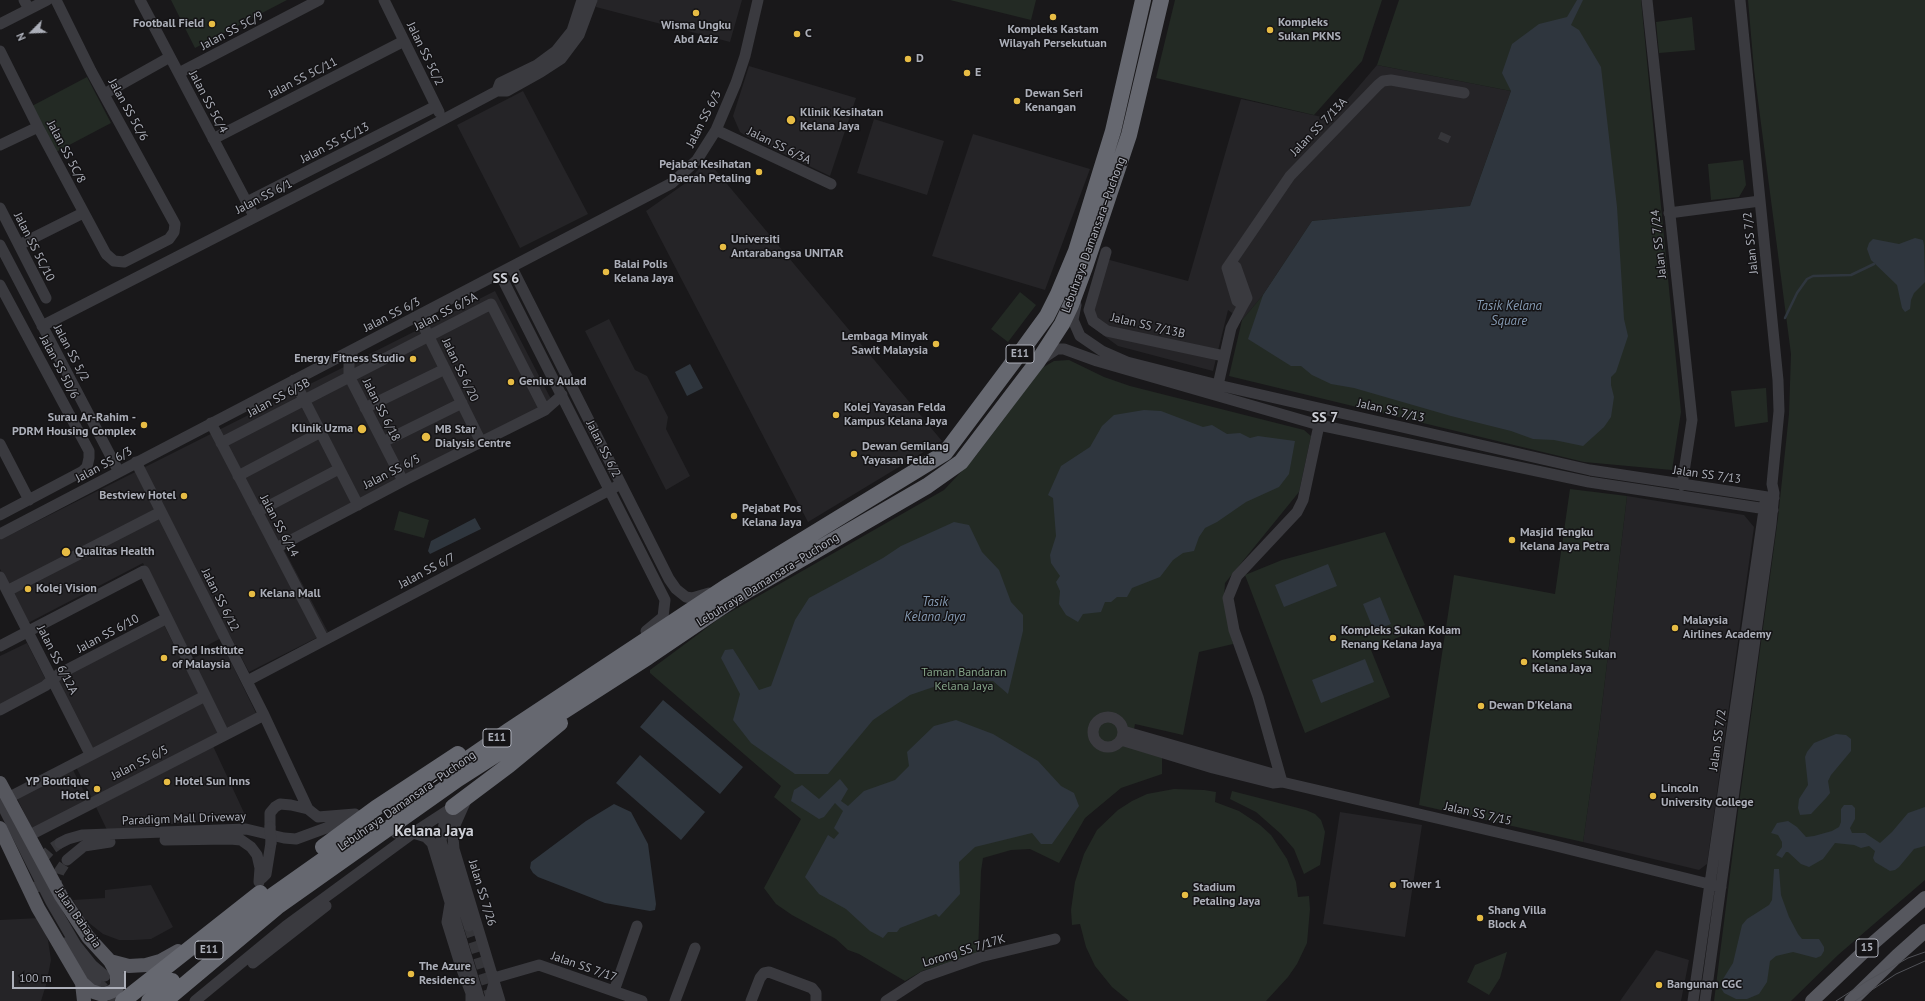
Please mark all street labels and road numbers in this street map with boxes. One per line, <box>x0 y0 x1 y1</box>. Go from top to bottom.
street label: Jalan SS 5C/9 <box>198 8 266 54</box>
street label: Jalan SS 5C/2 <box>403 20 447 88</box>
street label: Jalan SS 5C/11 <box>266 54 340 102</box>
street label: Jalan SS 5C/4 <box>185 68 231 136</box>
street label: Jalan SS 5C/6 <box>105 76 151 144</box>
street label: Jalan SS 6/3 <box>684 88 724 150</box>
street label: Jalan SS 7/13A <box>1288 95 1350 159</box>
street label: Jalan SS 5C/8 <box>43 118 89 186</box>
street label: Jalan SS 5C/13 <box>298 119 372 167</box>
street label: Jalan SS 6/3A <box>745 124 813 168</box>
street label: Lebuhraya Damansara–Puchong <box>1059 155 1129 315</box>
street label: Jalan SS 6/1 <box>233 177 295 217</box>
street label: Jalan SS 7/24 <box>1648 209 1670 279</box>
street label: Jalan SS 5C/10 <box>10 210 58 284</box>
street label: Jalan SS 7/2 <box>1741 211 1761 275</box>
street label: Jalan SS 6/5A <box>412 290 480 334</box>
street label: Jalan SS 6/3 <box>361 295 423 335</box>
street label: Jalan SS 7/13B <box>1110 310 1186 342</box>
street label: Jalan SS 5/2 <box>50 322 92 384</box>
street label: Jalan SS 5D/6 <box>36 333 82 401</box>
street label: Jalan SS 6/20 <box>439 336 481 404</box>
road number: E11 <box>1006 345 1034 363</box>
street label: Jalan SS 6/5B <box>245 375 313 421</box>
street label: Jalan SS 6/18 <box>359 376 403 444</box>
street label: Jalan SS 7/13 <box>1356 396 1426 426</box>
street label: Jalan SS 6/2 <box>583 418 623 480</box>
street label: Jalan SS 6/3 <box>73 444 135 486</box>
street label: Jalan SS 6/5 <box>361 452 423 492</box>
street label: Jalan SS 7/13 <box>1672 463 1742 487</box>
street label: Jalan SS 6/14 <box>257 492 301 560</box>
street label: Lebuhraya Damansara–Puchong <box>694 530 842 630</box>
street label: Jalan SS 6/7 <box>396 550 458 592</box>
street label: Jalan SS 6/12 <box>198 566 242 634</box>
street label: Jalan SS 6/10 <box>74 612 142 656</box>
street label: Jalan SS 6/12A <box>33 623 81 697</box>
street label: Jalan SS 7/2 <box>1707 708 1729 772</box>
road number: E11 <box>483 729 511 747</box>
street label: Jalan SS 6/5 <box>109 743 171 783</box>
street label: Lebuhraya Damansara–Puchong <box>335 748 479 854</box>
street label: Jalan SS 7/15 <box>1443 799 1513 829</box>
street label: Paradigm Mall Driveway <box>122 810 246 828</box>
street label: Jalan SS 7/26 <box>465 858 499 928</box>
street label: Jalan Bahagia <box>52 885 104 951</box>
street label: Lorong SS 7/17K <box>921 932 1007 970</box>
road number: 15 <box>1856 939 1878 957</box>
road number: E11 <box>195 941 223 959</box>
street label: Jalan SS 7/17 <box>549 949 619 985</box>

